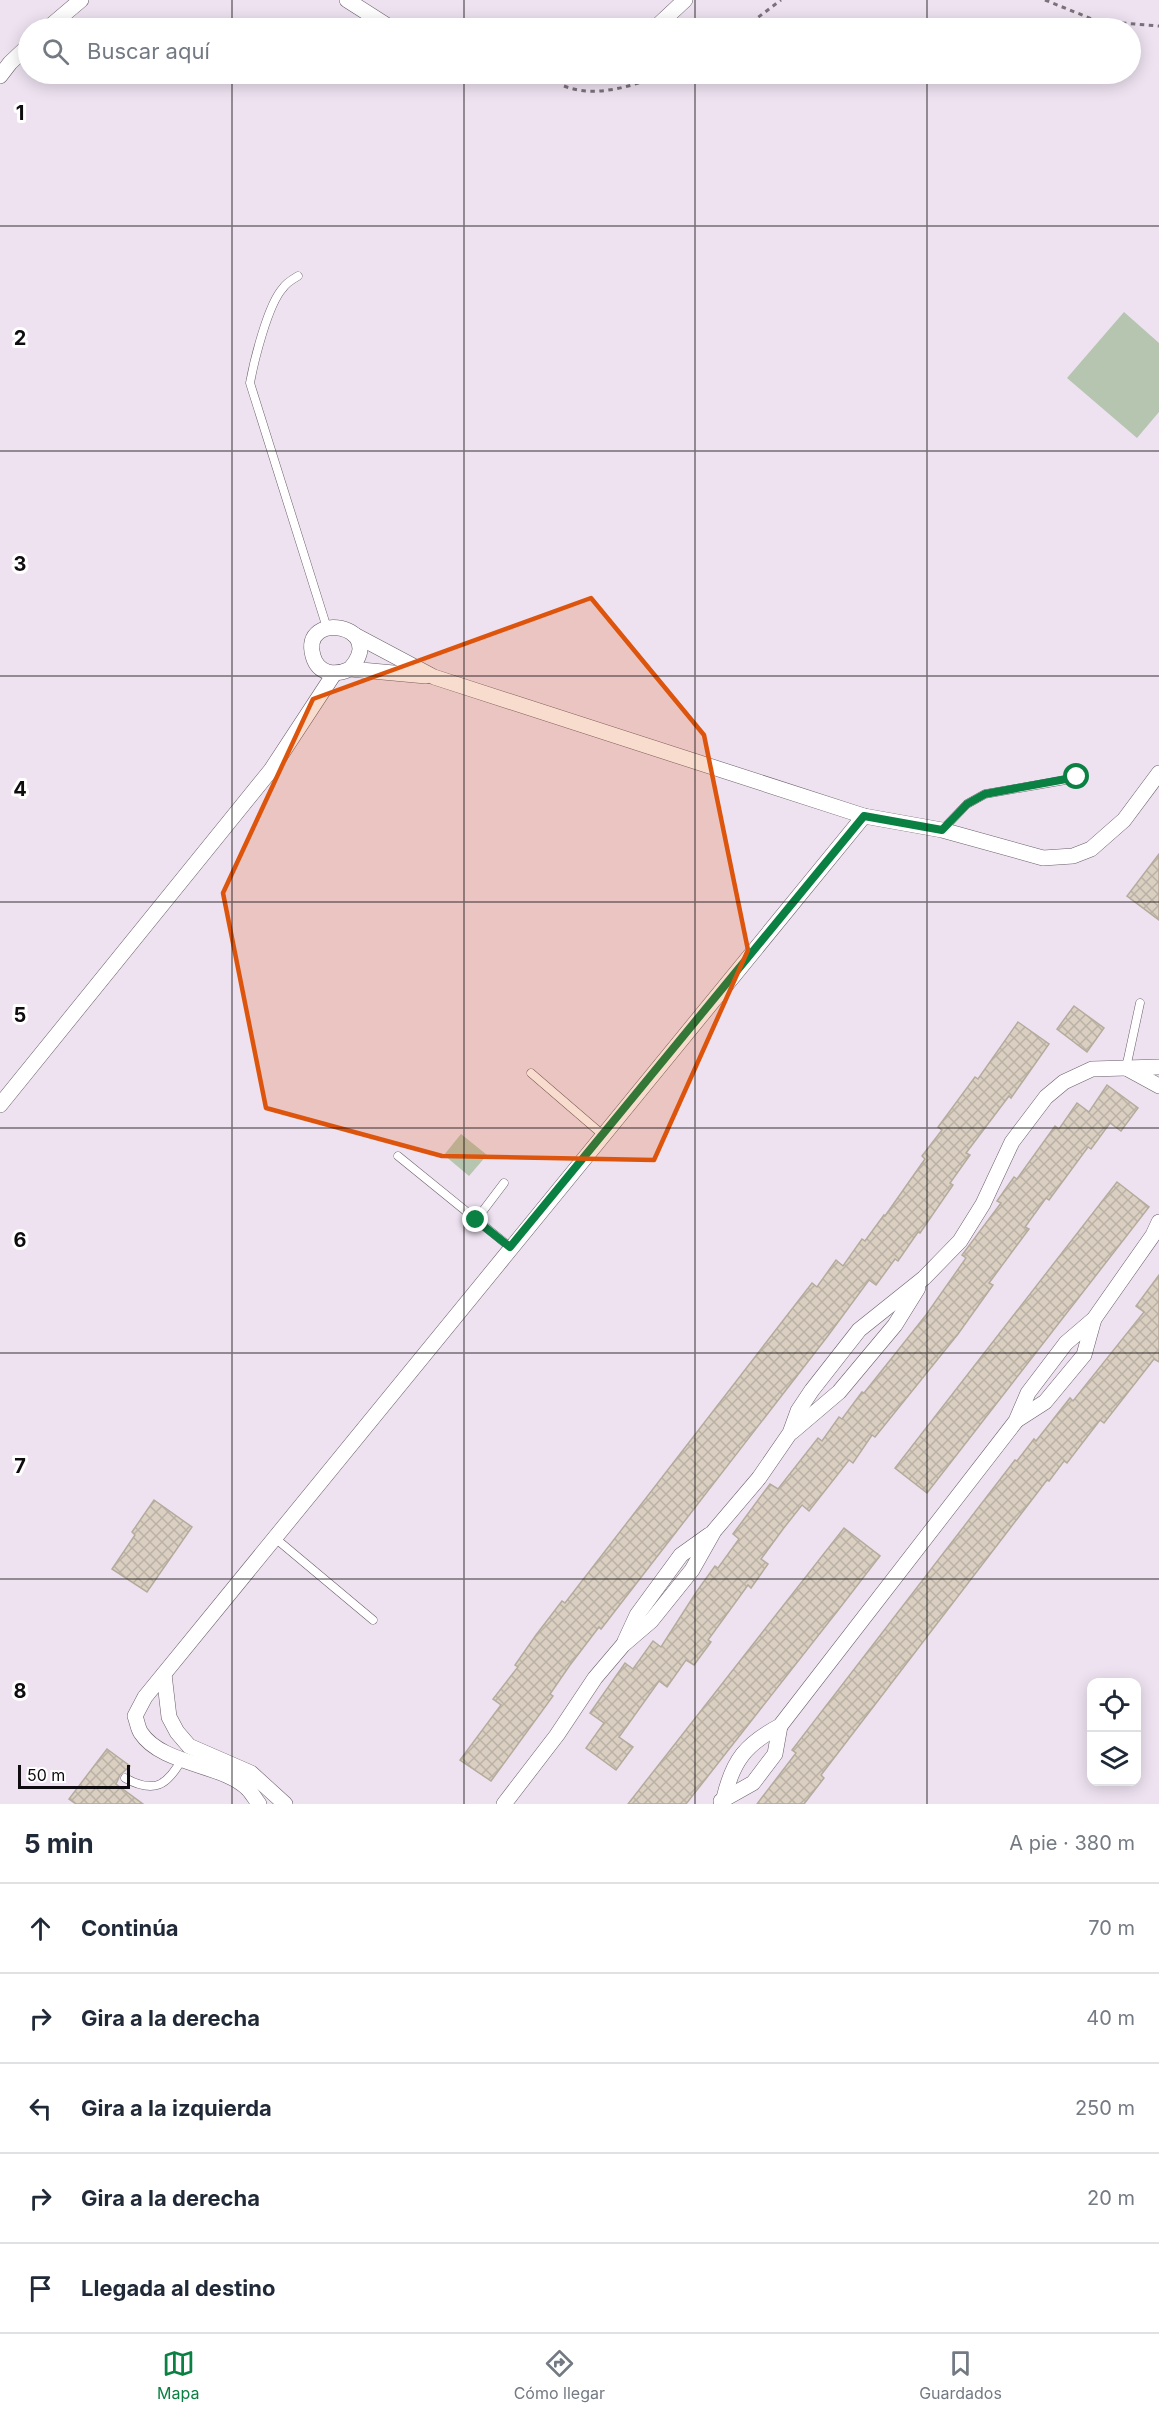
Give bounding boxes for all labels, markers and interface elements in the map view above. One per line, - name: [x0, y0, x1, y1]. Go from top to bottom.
- search box: [18, 18, 1141, 84]
- icon: search: [39, 35, 72, 68]
- text: Buscar aquí: [87, 38, 210, 64]
- text: 1: [16, 101, 24, 125]
- text: 2: [14, 326, 26, 350]
- text: 3: [14, 552, 26, 576]
- route start: [1063, 763, 1089, 789]
- text: 4: [13, 777, 27, 801]
- text: 5: [14, 1003, 26, 1027]
- route end: [462, 1206, 488, 1232]
- text: 6: [14, 1228, 27, 1252]
- text: 7: [14, 1454, 26, 1478]
- map controls: [1087, 1678, 1141, 1786]
- button: locate: [1087, 1678, 1141, 1732]
- text: 8: [13, 1679, 27, 1703]
- button: layers: [1087, 1732, 1141, 1786]
- scale bar: [18, 1762, 130, 1790]
- text: 50 m: [27, 1765, 65, 1785]
- text: 5 min: [24, 1828, 94, 1859]
- text: A pie · 380 m: [1009, 1831, 1135, 1855]
- icon: ahead: [24, 1912, 57, 1945]
- text: Continúa: [81, 1915, 179, 1941]
- text: 70 m: [1088, 1916, 1135, 1940]
- icon: right: [24, 2002, 57, 2035]
- text: Gira a la derecha: [81, 2005, 260, 2031]
- text: 40 m: [1086, 2006, 1135, 2030]
- icon: left: [24, 2092, 57, 2125]
- text: Gira a la izquierda: [81, 2095, 272, 2121]
- text: 250 m: [1075, 2096, 1135, 2120]
- icon: right: [24, 2182, 57, 2215]
- text: Gira a la derecha: [81, 2185, 260, 2211]
- text: 20 m: [1087, 2186, 1135, 2210]
- icon: arrive: [24, 2272, 57, 2305]
- text: Llegada al destino: [81, 2275, 275, 2301]
- tab: Mapa: [157, 2347, 199, 2403]
- tab: Cómo llegar: [514, 2347, 605, 2403]
- tab: Guardados: [919, 2347, 1002, 2403]

